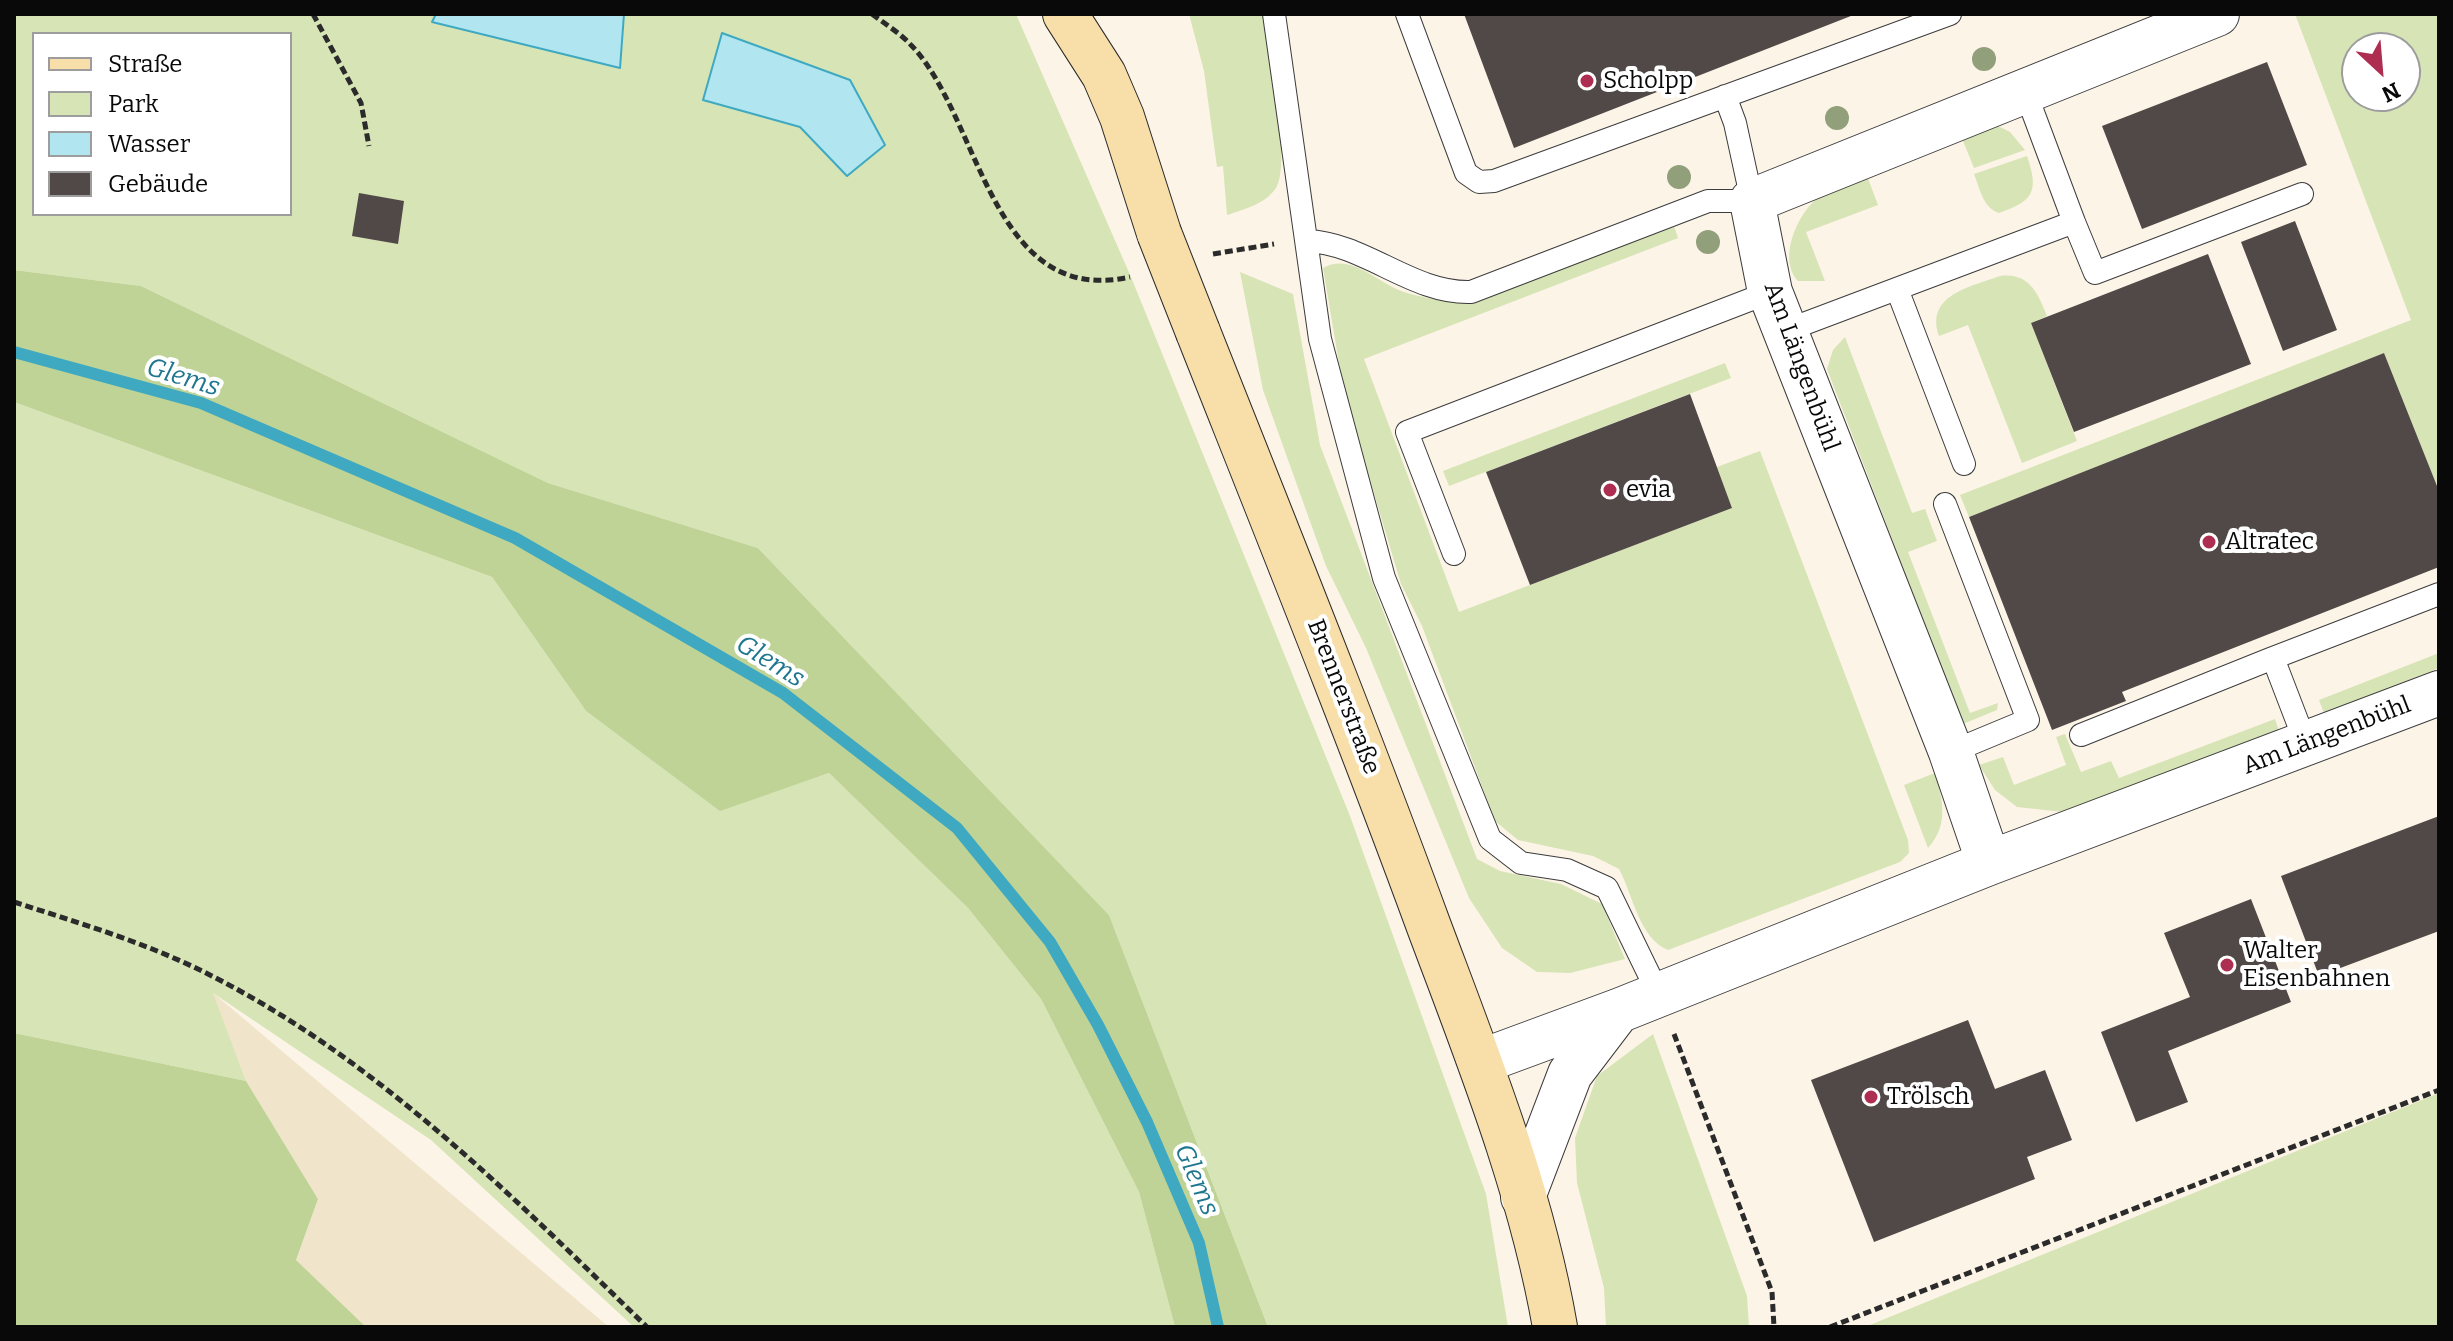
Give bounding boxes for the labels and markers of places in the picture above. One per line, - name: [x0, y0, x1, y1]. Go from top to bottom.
- place label: Scholpp: [1603, 67, 1693, 95]
- marker: Scholpp: [1578, 72, 1596, 90]
- place label: evia: [1626, 476, 1671, 504]
- marker: evia: [1601, 481, 1619, 499]
- place label: Altratec: [2225, 528, 2314, 556]
- marker: Altratec: [2200, 533, 2218, 551]
- place label: Walter Eisenbahnen: [2243, 937, 2390, 993]
- marker: Walter Eisenbahnen: [2218, 956, 2236, 974]
- place label: Trölsch: [1887, 1083, 1970, 1111]
- marker: Trölsch: [1862, 1088, 1880, 1106]

